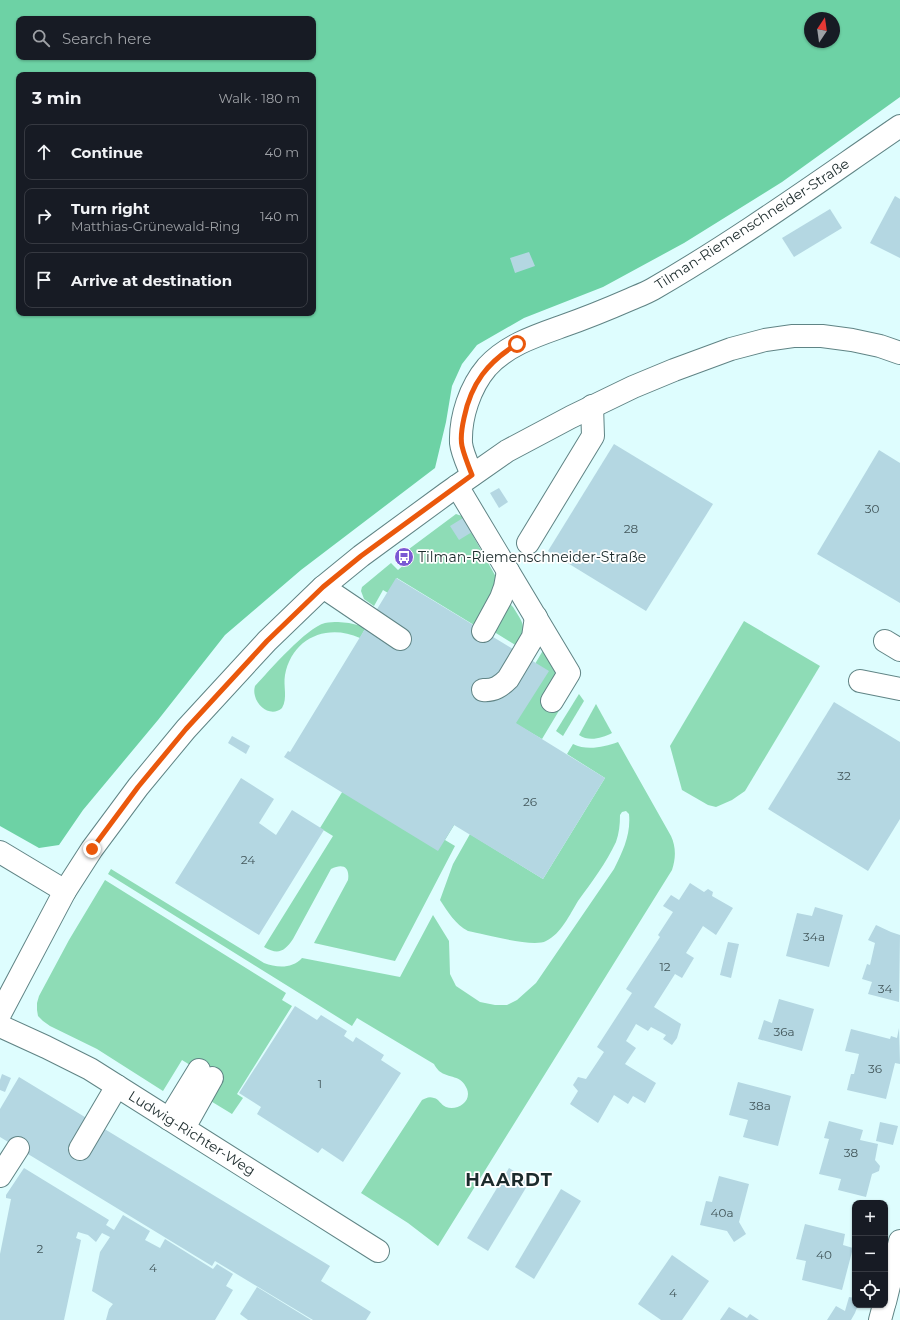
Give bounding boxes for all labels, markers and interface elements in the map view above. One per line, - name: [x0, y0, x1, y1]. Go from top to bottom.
- north arrow: [804, 12, 840, 48]
- search box: [16, 16, 316, 60]
- icon: search: [30, 27, 52, 49]
- text: Search here: [62, 29, 151, 48]
- text: 3 min: [32, 88, 82, 108]
- text: Walk · 180 m: [218, 90, 300, 106]
- icon: ahead: [33, 141, 55, 163]
- text: Continue: [71, 143, 143, 162]
- text: 40 m: [265, 144, 299, 160]
- street label: Tilman-Riemenschneider-Straße: [651, 154, 853, 294]
- text: Turn right: [71, 199, 150, 218]
- icon: right: [33, 205, 55, 227]
- text: 140 m: [260, 208, 299, 224]
- text: Matthias-Grünewald-Ring: [71, 218, 240, 234]
- icon: arrive: [33, 269, 55, 291]
- text: Arrive at destination: [71, 271, 232, 290]
- route start: [508, 335, 526, 353]
- house number: 30: [865, 501, 879, 516]
- house number: 28: [624, 521, 639, 536]
- bus stop icon: Tilman-Riemenschneider-Straße: [393, 546, 415, 568]
- place label: Tilman-Riemenschneider-Straße: [418, 548, 646, 566]
- house number: 32: [837, 768, 851, 783]
- house number: 26: [523, 794, 537, 809]
- route end: [83, 840, 101, 858]
- house number: 24: [241, 852, 255, 867]
- house number: 34a: [803, 929, 825, 944]
- house number: 12: [659, 959, 671, 974]
- house number: 34: [878, 981, 892, 996]
- house number: 36a: [773, 1024, 795, 1039]
- house number: 36: [868, 1061, 882, 1076]
- house number: 1: [318, 1076, 322, 1091]
- street label: Ludwig-Richter-Weg: [125, 1087, 259, 1179]
- house number: 38a: [749, 1098, 771, 1113]
- house number: 38: [844, 1145, 859, 1160]
- district label: HAARDT: [465, 1169, 553, 1191]
- map controls: [852, 1200, 888, 1308]
- button: +: [852, 1200, 888, 1236]
- house number: 40a: [711, 1205, 733, 1220]
- button: −: [852, 1236, 888, 1272]
- house number: 2: [37, 1241, 44, 1256]
- house number: 40: [816, 1247, 832, 1262]
- house number: 4: [149, 1260, 157, 1275]
- button: locate: [852, 1272, 888, 1308]
- house number: 4: [669, 1285, 677, 1300]

